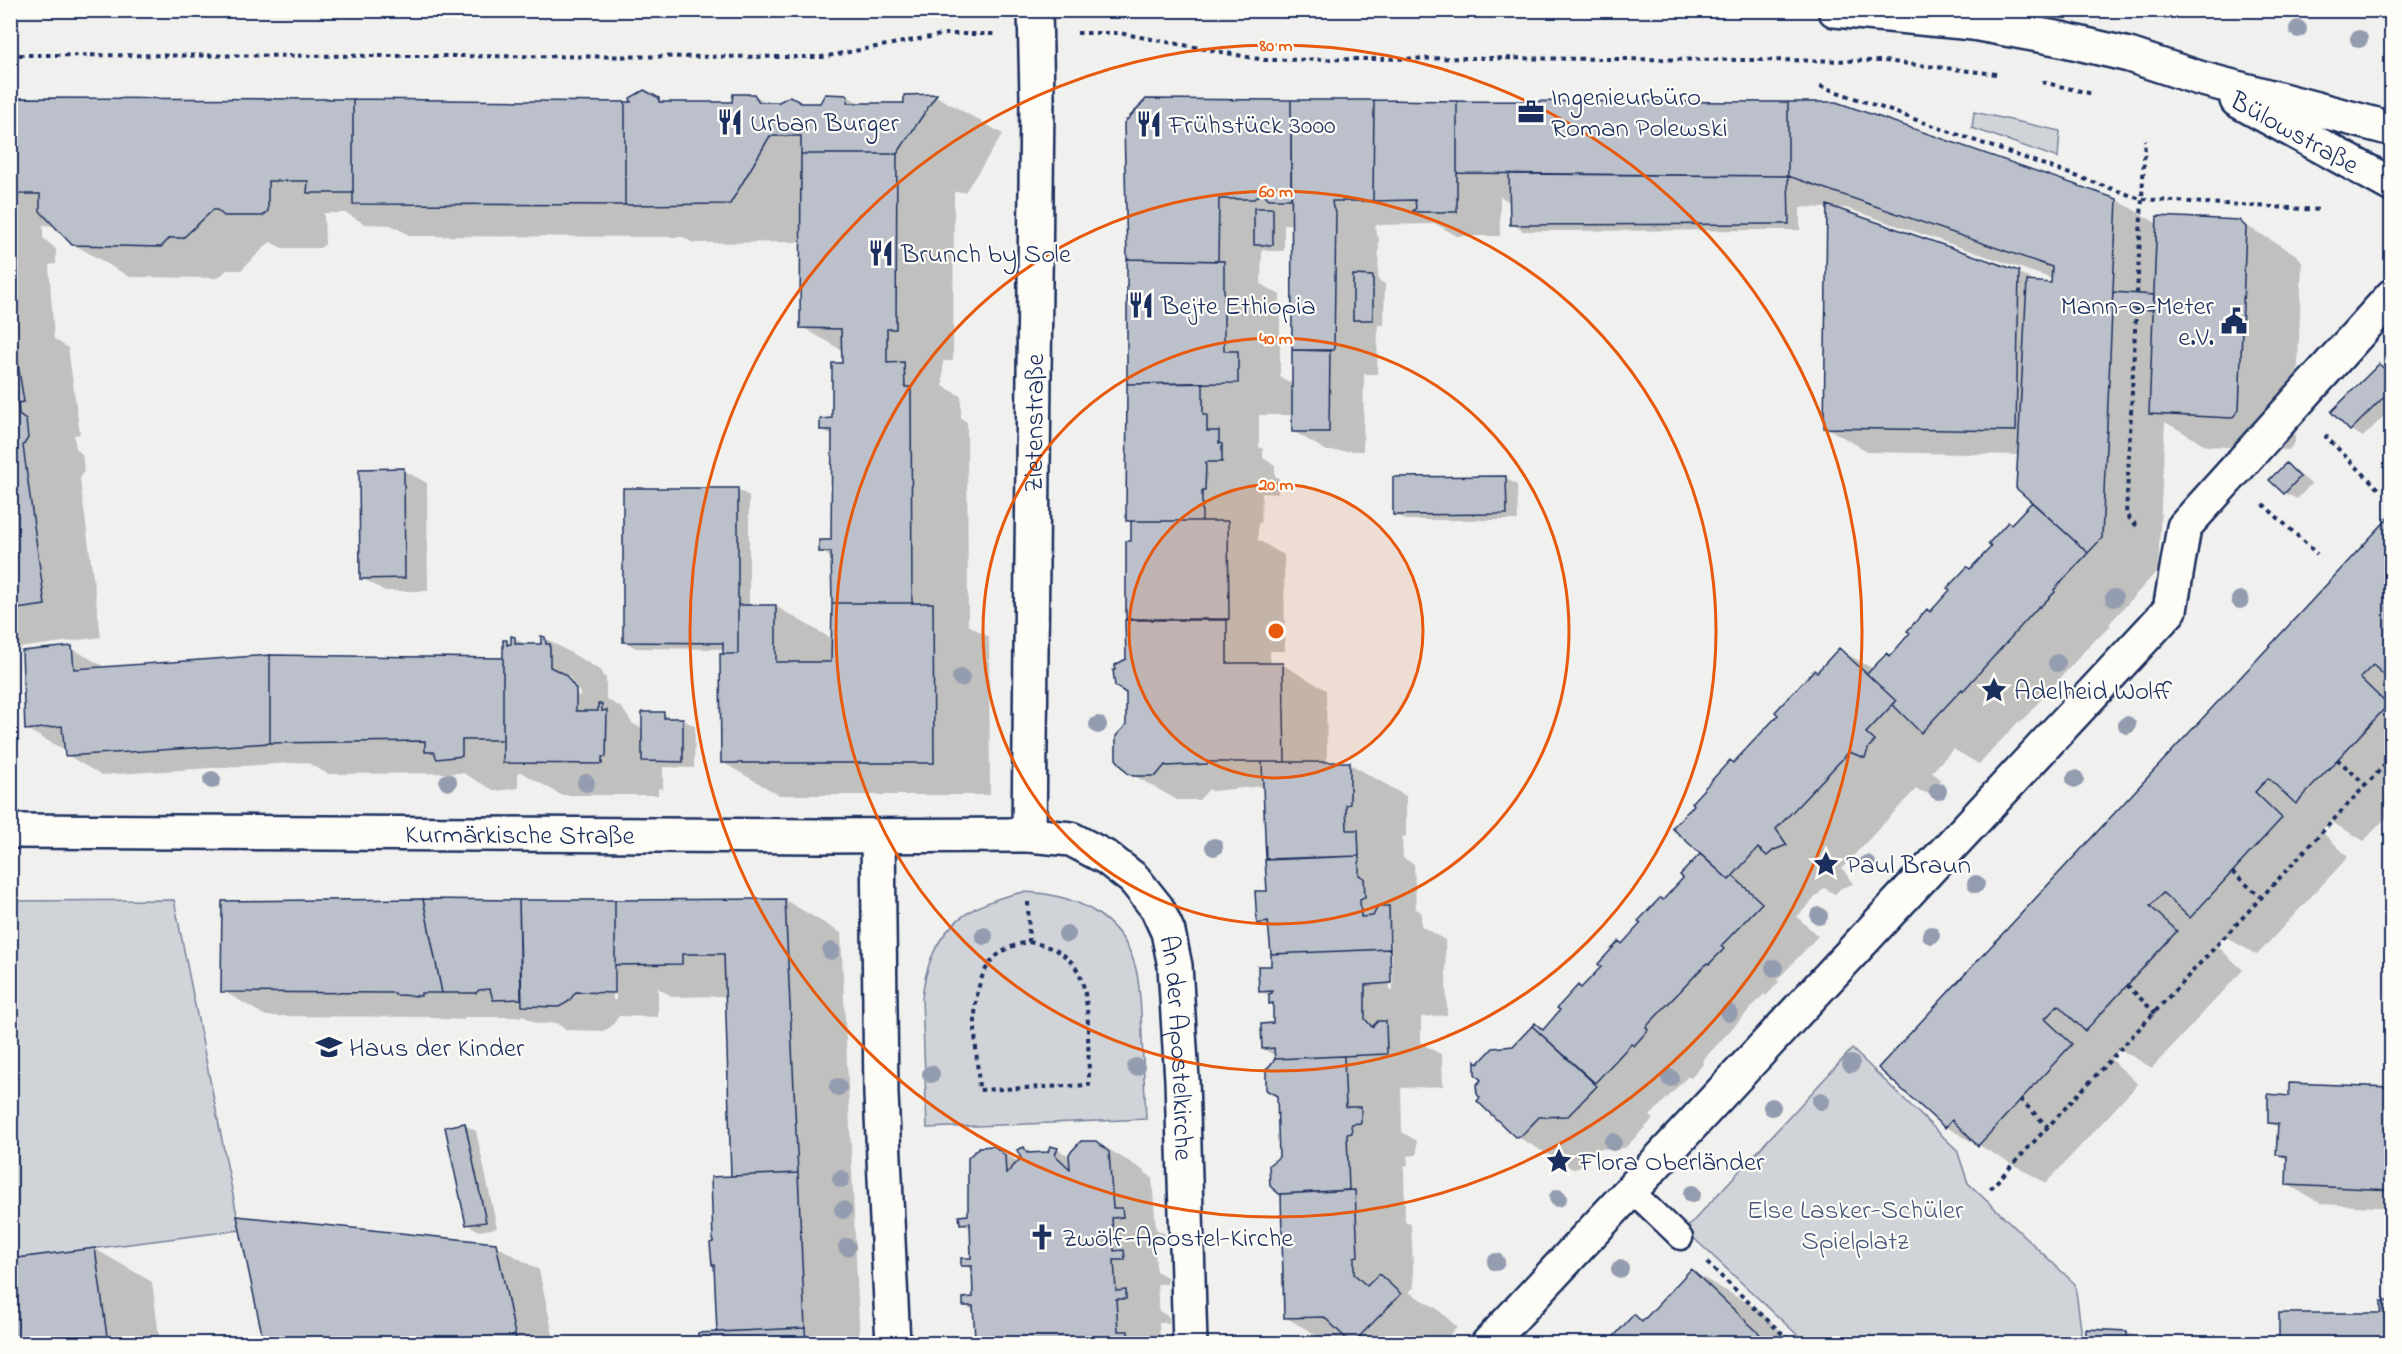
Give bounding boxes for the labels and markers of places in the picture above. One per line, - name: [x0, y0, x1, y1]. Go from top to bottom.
- place label: Ingenieurbüro Roman Polewski: [1551, 79, 1728, 149]
- office icon: Ingenieurbüro Roman Polewski: [1516, 97, 1546, 127]
- place label: Urban Burger: [750, 105, 899, 144]
- restaurant icon: Urban Burger: [715, 107, 745, 137]
- place label: Frühstück 3000: [1168, 107, 1336, 146]
- restaurant icon: Frühstück 3000: [1134, 109, 1164, 139]
- place label: Brunch by Sole: [900, 236, 1072, 275]
- restaurant icon: Brunch by Sole: [866, 238, 896, 268]
- place label: Bejte Ethiopia: [1160, 288, 1316, 327]
- place label: Mann-O-Meter e.V.: [2060, 288, 2215, 358]
- restaurant icon: Bejte Ethiopia: [1126, 290, 1156, 320]
- public building icon: Mann-O-Meter e.V.: [2219, 306, 2249, 336]
- centre of rings: [1266, 621, 1286, 641]
- place label: Adelheid Wolff: [2014, 673, 2173, 712]
- place icon: Adelheid Wolff: [1979, 675, 2009, 705]
- place label: Paul Braun: [1846, 847, 1971, 886]
- place icon: Paul Braun: [1811, 849, 1841, 879]
- place label: Haus der Kinder: [349, 1030, 525, 1069]
- school or university icon: Haus der Kinder: [314, 1032, 344, 1062]
- place label: Flora Oberländer: [1578, 1144, 1765, 1183]
- place icon: Flora Oberländer: [1544, 1146, 1574, 1176]
- place label: Zwölf-Apostel-Kirche: [1062, 1220, 1294, 1259]
- church icon: Zwölf-Apostel-Kirche: [1027, 1222, 1057, 1252]

